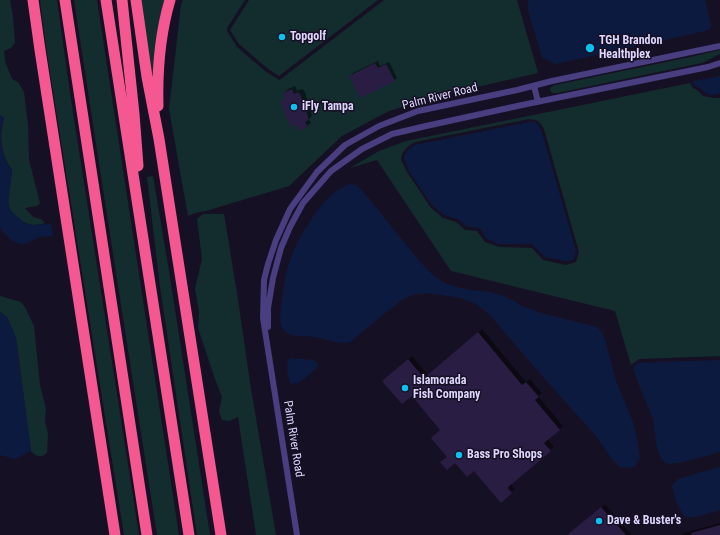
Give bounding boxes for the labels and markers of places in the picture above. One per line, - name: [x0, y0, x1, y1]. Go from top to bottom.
- place label: Topgolf: [290, 30, 326, 44]
- marker: Topgolf: [277, 32, 287, 42]
- place label: TGH Brandon Healthplex: [599, 34, 662, 62]
- marker: TGH Brandon Healthplex: [584, 42, 596, 54]
- place label: iFly Tampa: [302, 100, 354, 114]
- marker: iFly Tampa: [289, 102, 299, 112]
- place label: Islamorada Fish Company: [413, 374, 480, 402]
- marker: Islamorada Fish Company: [400, 383, 410, 393]
- place label: Bass Pro Shops: [467, 448, 542, 462]
- marker: Bass Pro Shops: [454, 450, 464, 460]
- place label: Dave & Buster's: [607, 514, 681, 528]
- marker: Dave & Buster's: [594, 516, 604, 526]

